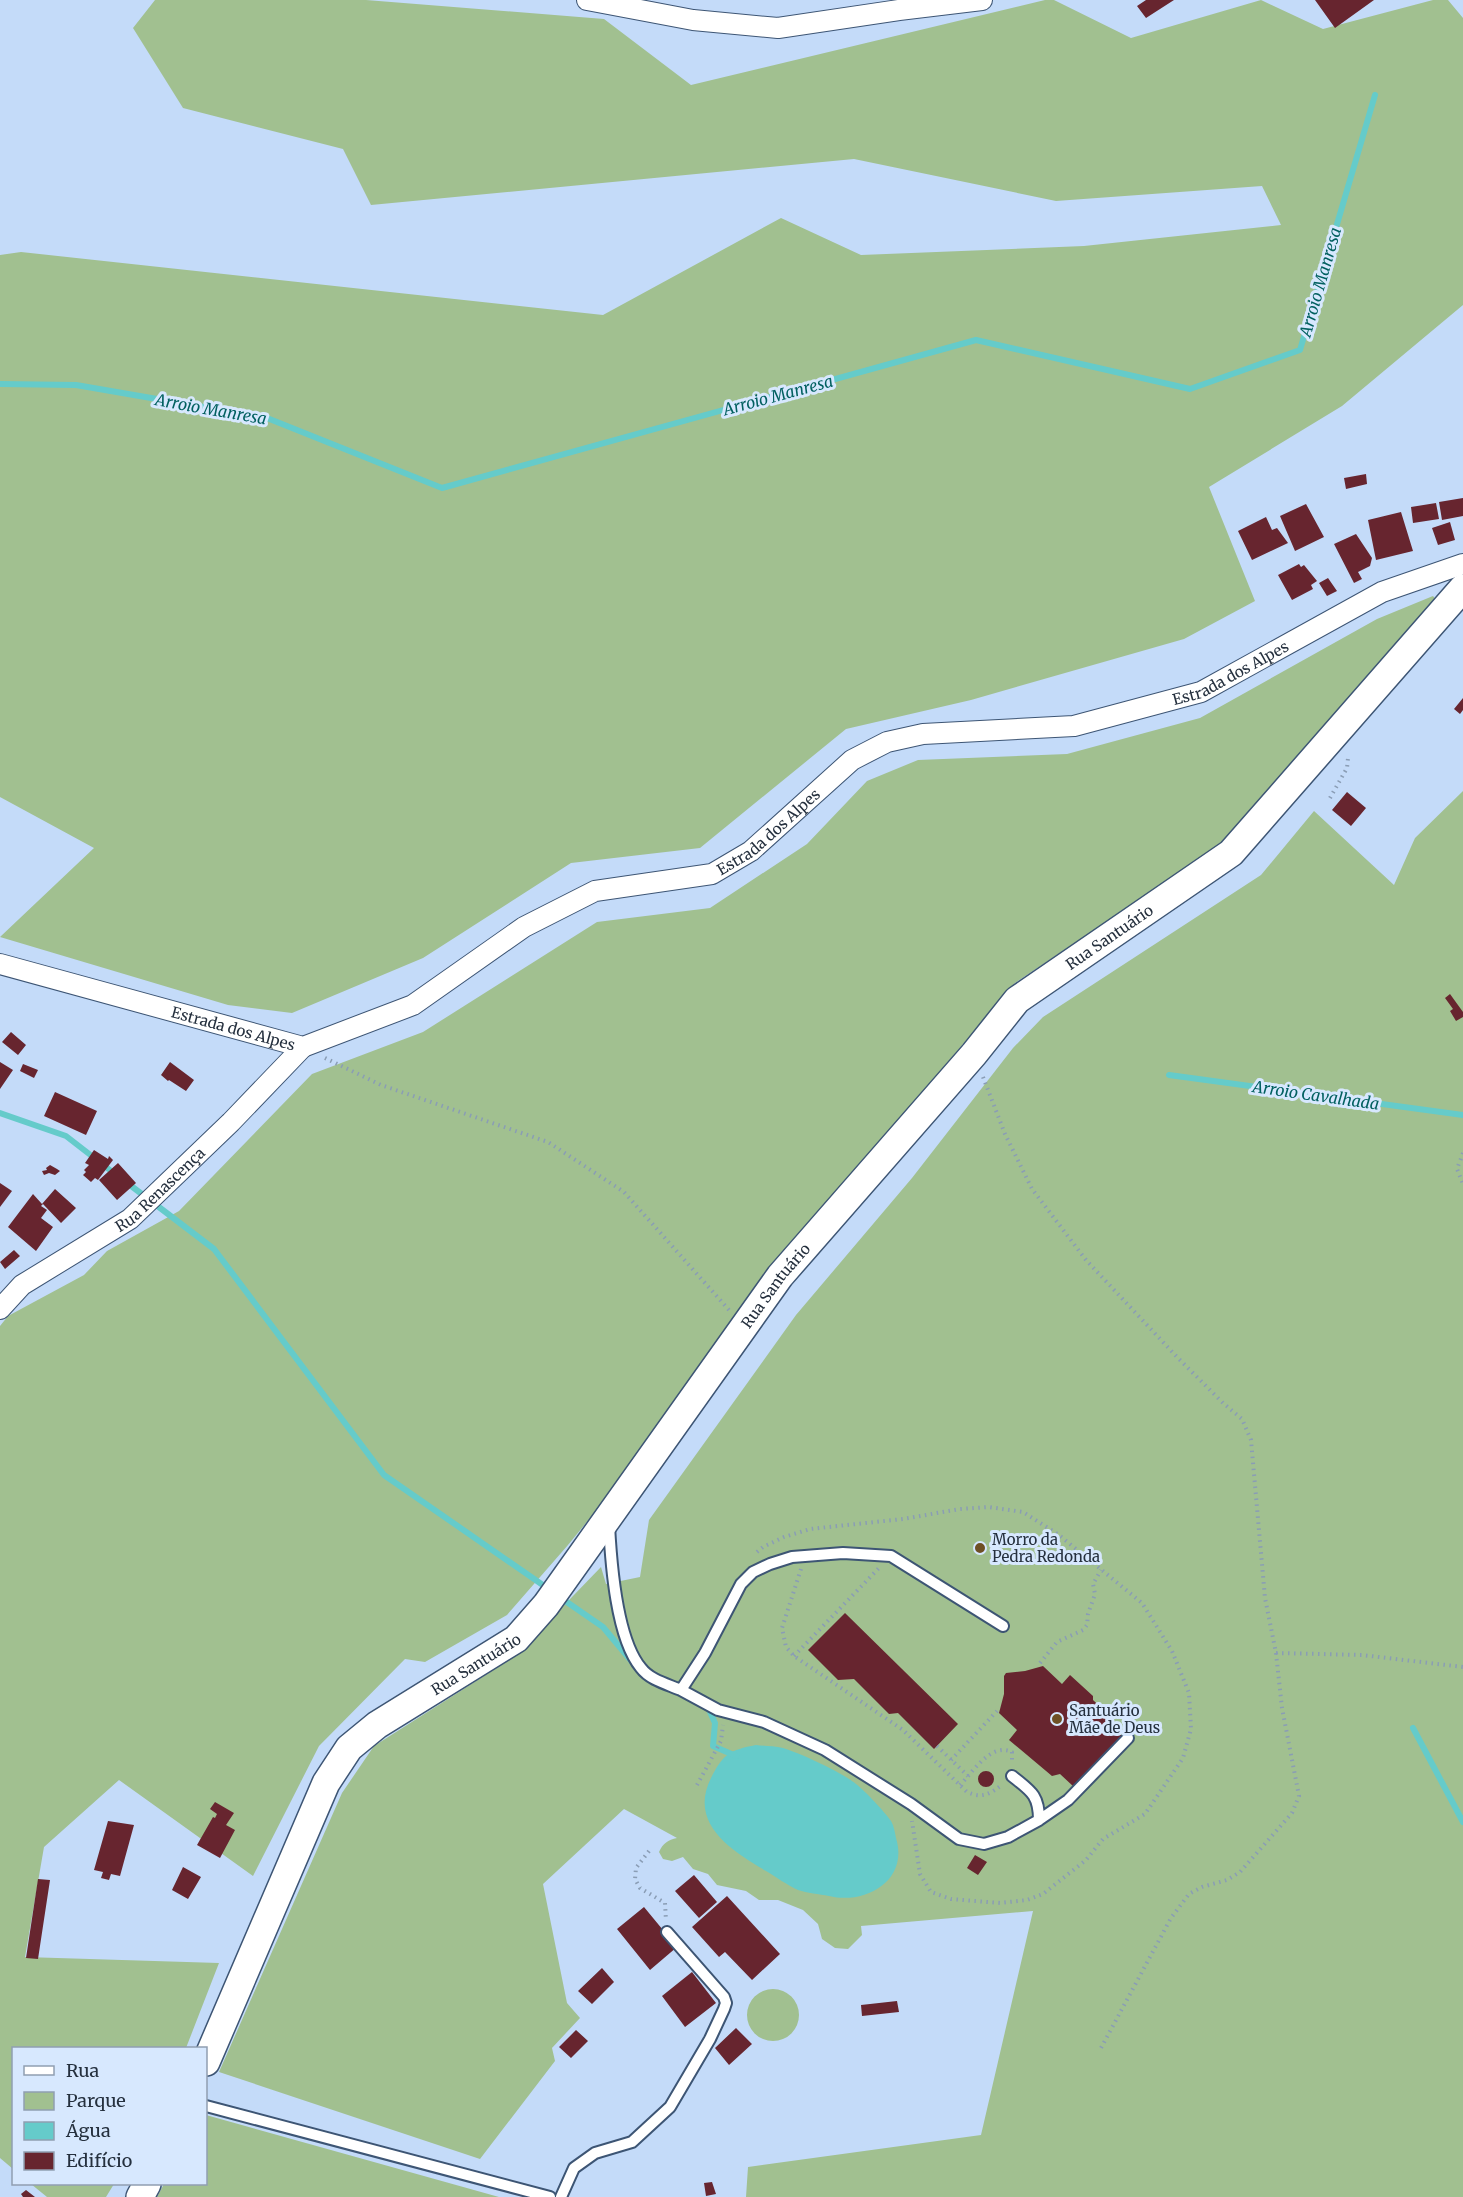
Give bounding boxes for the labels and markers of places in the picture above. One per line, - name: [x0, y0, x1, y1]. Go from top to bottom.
- place label: Morro da Pedra Redonda: [992, 1530, 1100, 1566]
- marker: Morro da Pedra Redonda: [973, 1541, 987, 1555]
- place label: Santuário Mãe de Deus: [1069, 1701, 1160, 1737]
- marker: Santuário Mãe de Deus: [1050, 1712, 1064, 1726]

